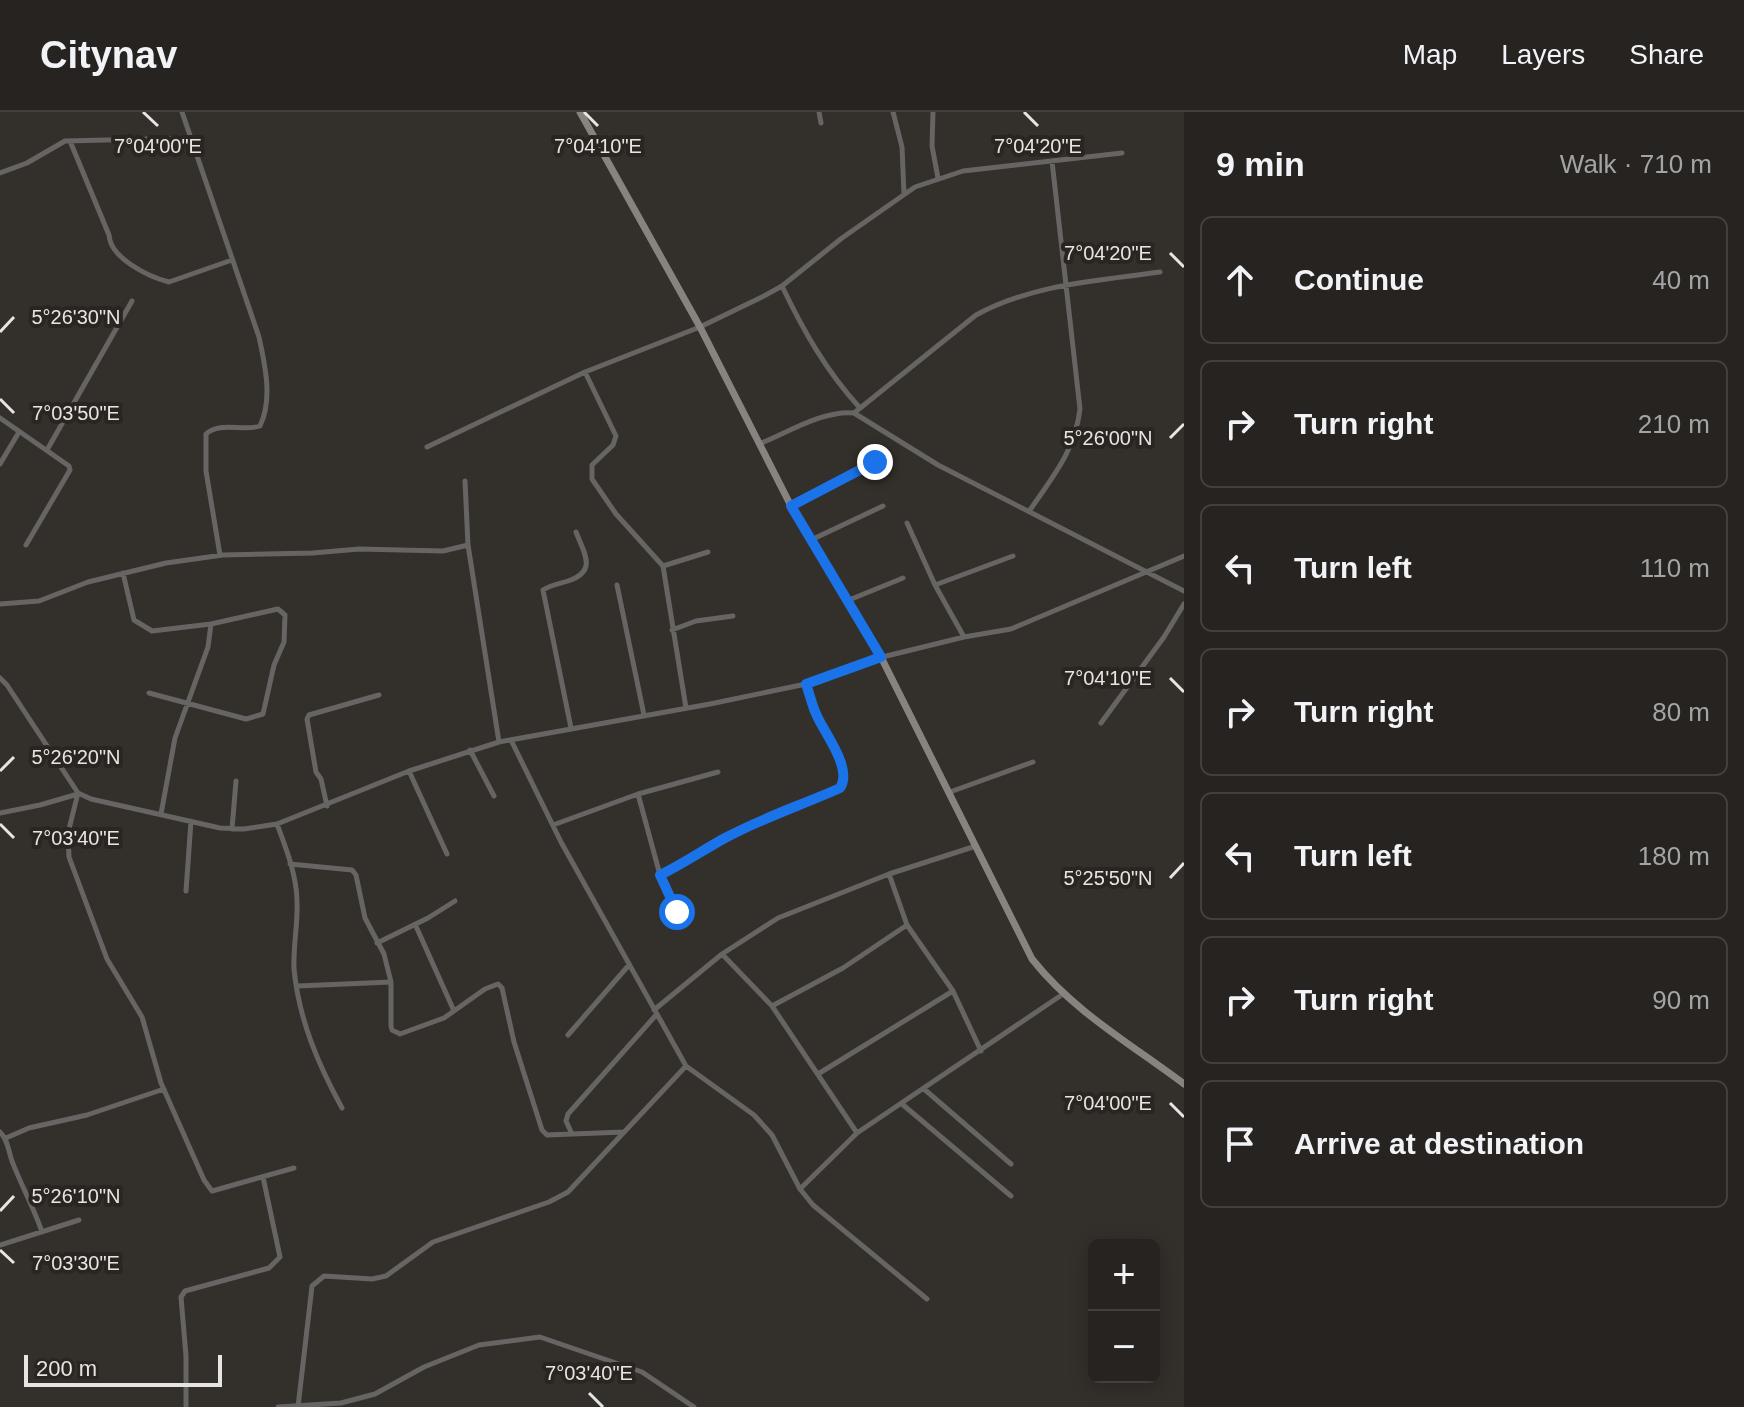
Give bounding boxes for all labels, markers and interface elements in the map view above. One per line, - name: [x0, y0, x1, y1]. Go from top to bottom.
- text: Citynav: [40, 34, 177, 76]
- text: Map: [1403, 39, 1457, 70]
- text: Layers: [1501, 39, 1585, 70]
- text: Share: [1629, 39, 1704, 70]
- text: 7°04'00"E: [114, 135, 202, 157]
- text: 7°04'10"E: [554, 135, 642, 157]
- text: 7°04'20"E: [994, 135, 1082, 157]
- text: 9 min: [1216, 145, 1305, 183]
- text: Walk · 710 m: [1560, 149, 1712, 179]
- text: 7°04'20"E: [1064, 242, 1152, 264]
- icon: ahead: [1218, 258, 1262, 302]
- text: Continue: [1294, 263, 1424, 296]
- text: 40 m: [1652, 265, 1710, 295]
- text: 5°26'30"N: [32, 306, 120, 328]
- text: 7°03'50"E: [32, 402, 120, 424]
- icon: right: [1218, 402, 1262, 446]
- text: Turn right: [1294, 407, 1433, 440]
- text: 210 m: [1638, 409, 1710, 439]
- text: 5°26'00"N: [1064, 427, 1152, 449]
- route end: [857, 444, 893, 480]
- icon: left: [1218, 546, 1262, 590]
- text: Turn left: [1294, 551, 1412, 584]
- text: 110 m: [1640, 553, 1710, 583]
- text: 7°04'10"E: [1064, 667, 1152, 689]
- icon: right: [1218, 690, 1262, 734]
- text: Turn right: [1294, 695, 1433, 728]
- text: 80 m: [1652, 697, 1710, 727]
- text: 5°26'20"N: [32, 746, 120, 768]
- text: 7°03'40"E: [32, 827, 120, 849]
- icon: left: [1218, 834, 1262, 878]
- text: Turn left: [1294, 839, 1412, 872]
- text: 180 m: [1638, 841, 1710, 871]
- text: 5°25'50"N: [1064, 867, 1152, 889]
- route start: [659, 894, 695, 930]
- icon: right: [1218, 978, 1262, 1022]
- text: Turn right: [1294, 983, 1433, 1016]
- text: 90 m: [1652, 985, 1710, 1015]
- text: 7°04'00"E: [1064, 1092, 1152, 1114]
- icon: arrive: [1218, 1122, 1262, 1166]
- text: Arrive at destination: [1294, 1127, 1584, 1160]
- text: 5°26'10"N: [32, 1185, 120, 1207]
- map controls: [1088, 1239, 1160, 1383]
- button: +: [1088, 1239, 1160, 1311]
- text: 7°03'30"E: [32, 1252, 120, 1274]
- button: −: [1088, 1311, 1160, 1383]
- scale bar: [24, 1351, 222, 1387]
- text: 200 m: [36, 1356, 97, 1381]
- text: 7°03'40"E: [545, 1362, 633, 1384]

